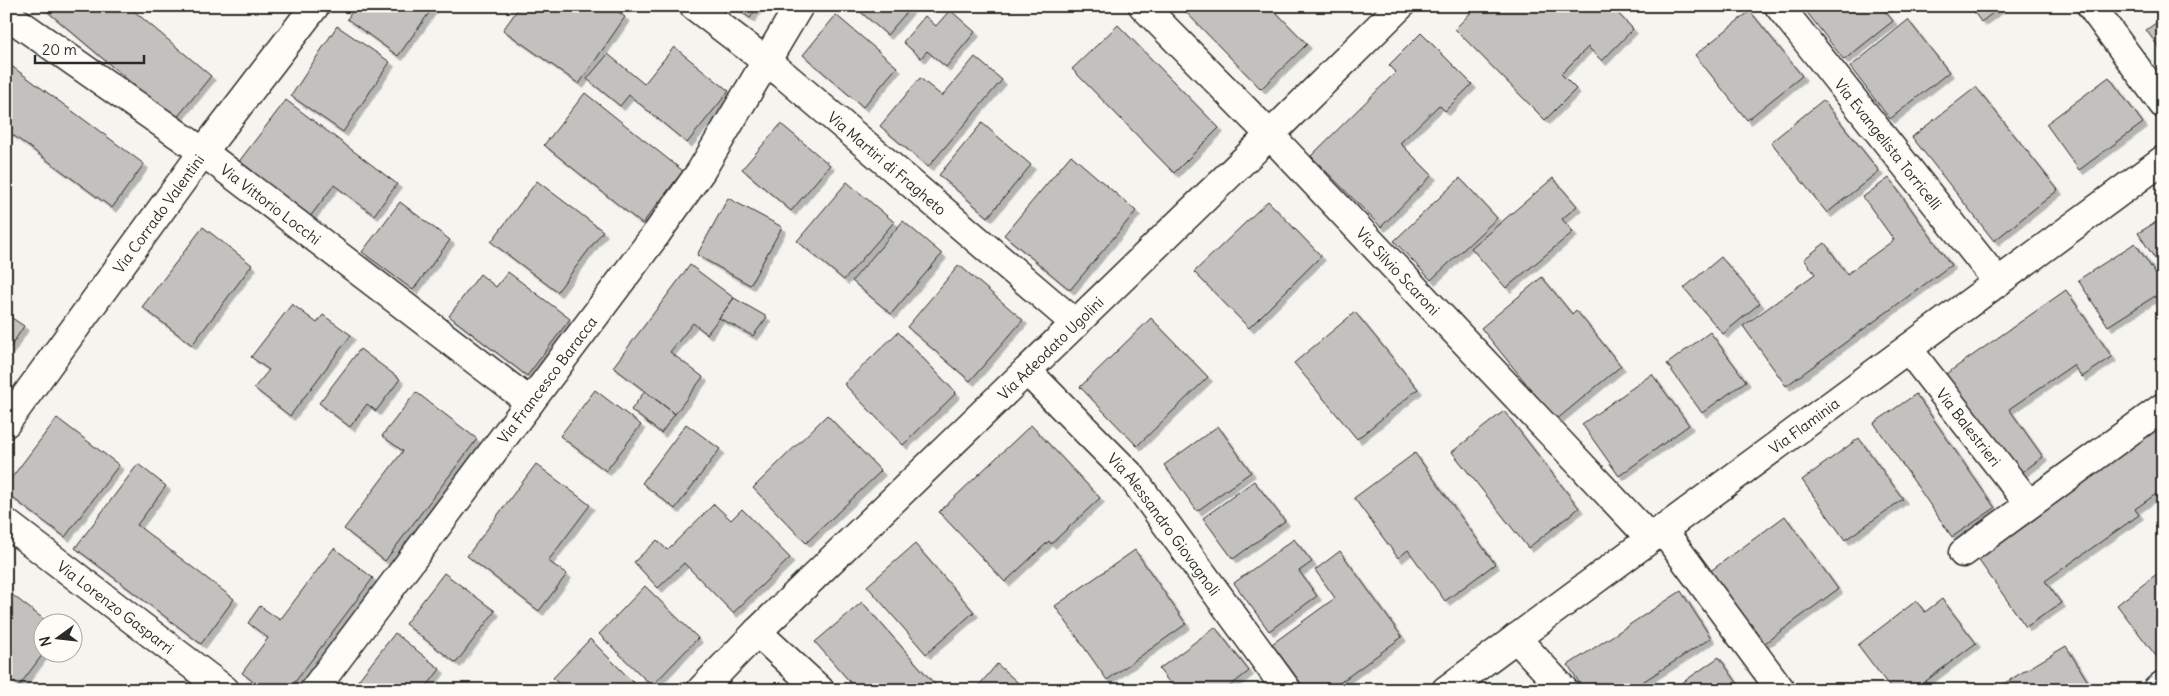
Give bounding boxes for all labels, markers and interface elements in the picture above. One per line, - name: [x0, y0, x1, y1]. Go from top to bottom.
- scale bar: [35, 32, 144, 64]
- text: 20 m: [42, 40, 77, 59]
- street label: Via Evangelista Torricelli: [1831, 75, 1946, 213]
- street label: Via Martiri di Fragheto: [824, 107, 950, 219]
- street label: Via Corrado Valentini: [109, 150, 208, 277]
- street label: Via Vittorio Locchi: [217, 160, 325, 248]
- street label: Via Silvio Scaroni: [1352, 223, 1444, 319]
- street label: Via Adeodato Ugolini: [993, 292, 1107, 403]
- street label: Via Francesco Baracca: [493, 312, 601, 447]
- street label: Via Balestrieri: [1933, 384, 2005, 470]
- street label: Via Flaminia: [1765, 393, 1843, 458]
- street label: Via Alessandro Giovagnoli: [1104, 449, 1224, 599]
- street label: Via Lorenzo Gasparri: [54, 556, 178, 657]
- north arrow: [32, 614, 82, 664]
- text: N: [35, 634, 55, 648]

